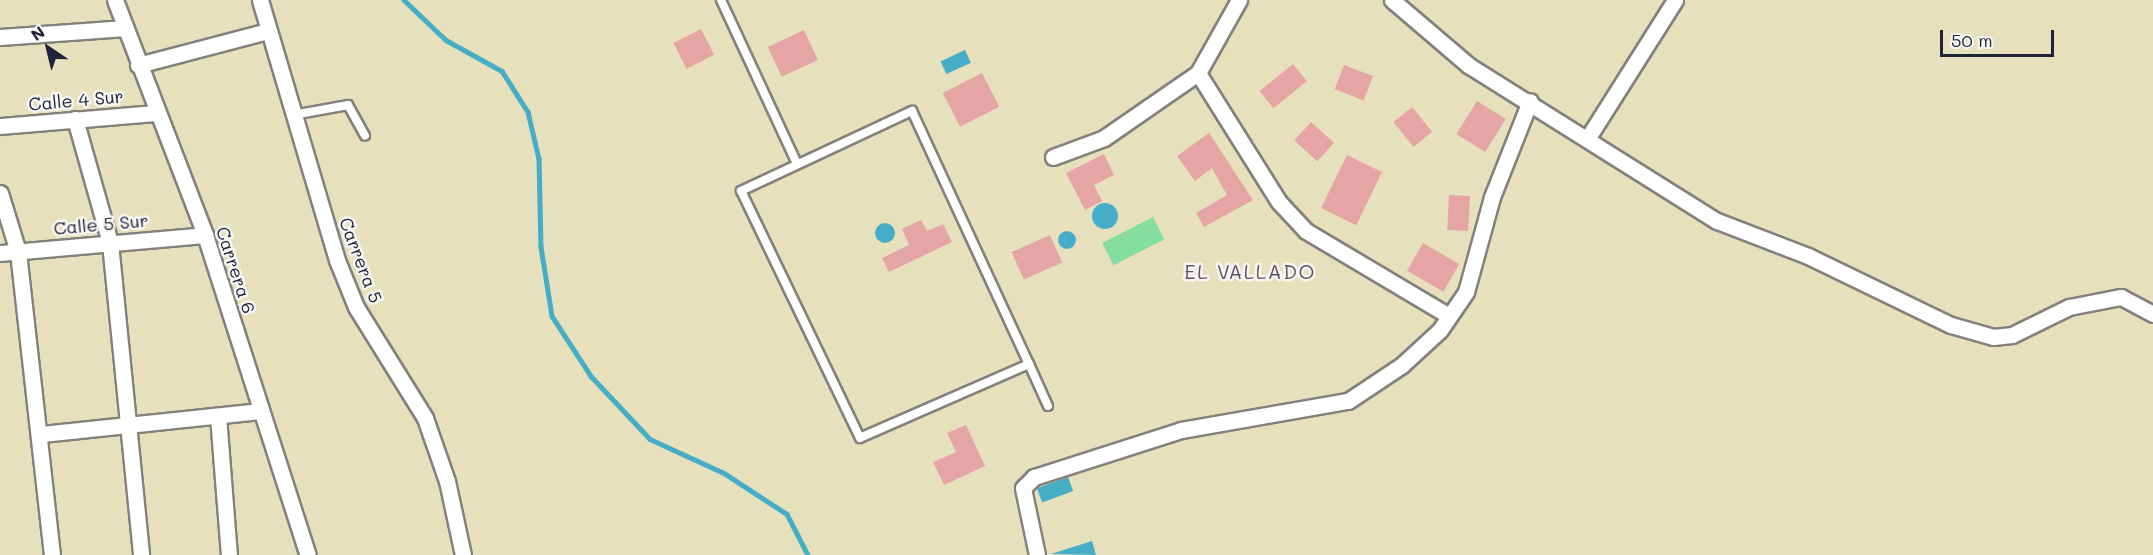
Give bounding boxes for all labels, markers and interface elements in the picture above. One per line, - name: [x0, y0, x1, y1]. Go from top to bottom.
- north arrow: [18, 18, 78, 78]
- scale bar: [1943, 18, 2057, 56]
- text: N: [26, 21, 48, 45]
- text: 50 m: [1951, 28, 1993, 52]
- street label: Calle 4 Sur: [28, 85, 124, 115]
- street label: Calle 5 Sur: [53, 209, 149, 239]
- street label: Carrera 5: [335, 214, 387, 306]
- street label: Carrera 6: [212, 224, 260, 316]
- district label: EL VALLADO: [1184, 259, 1316, 283]

